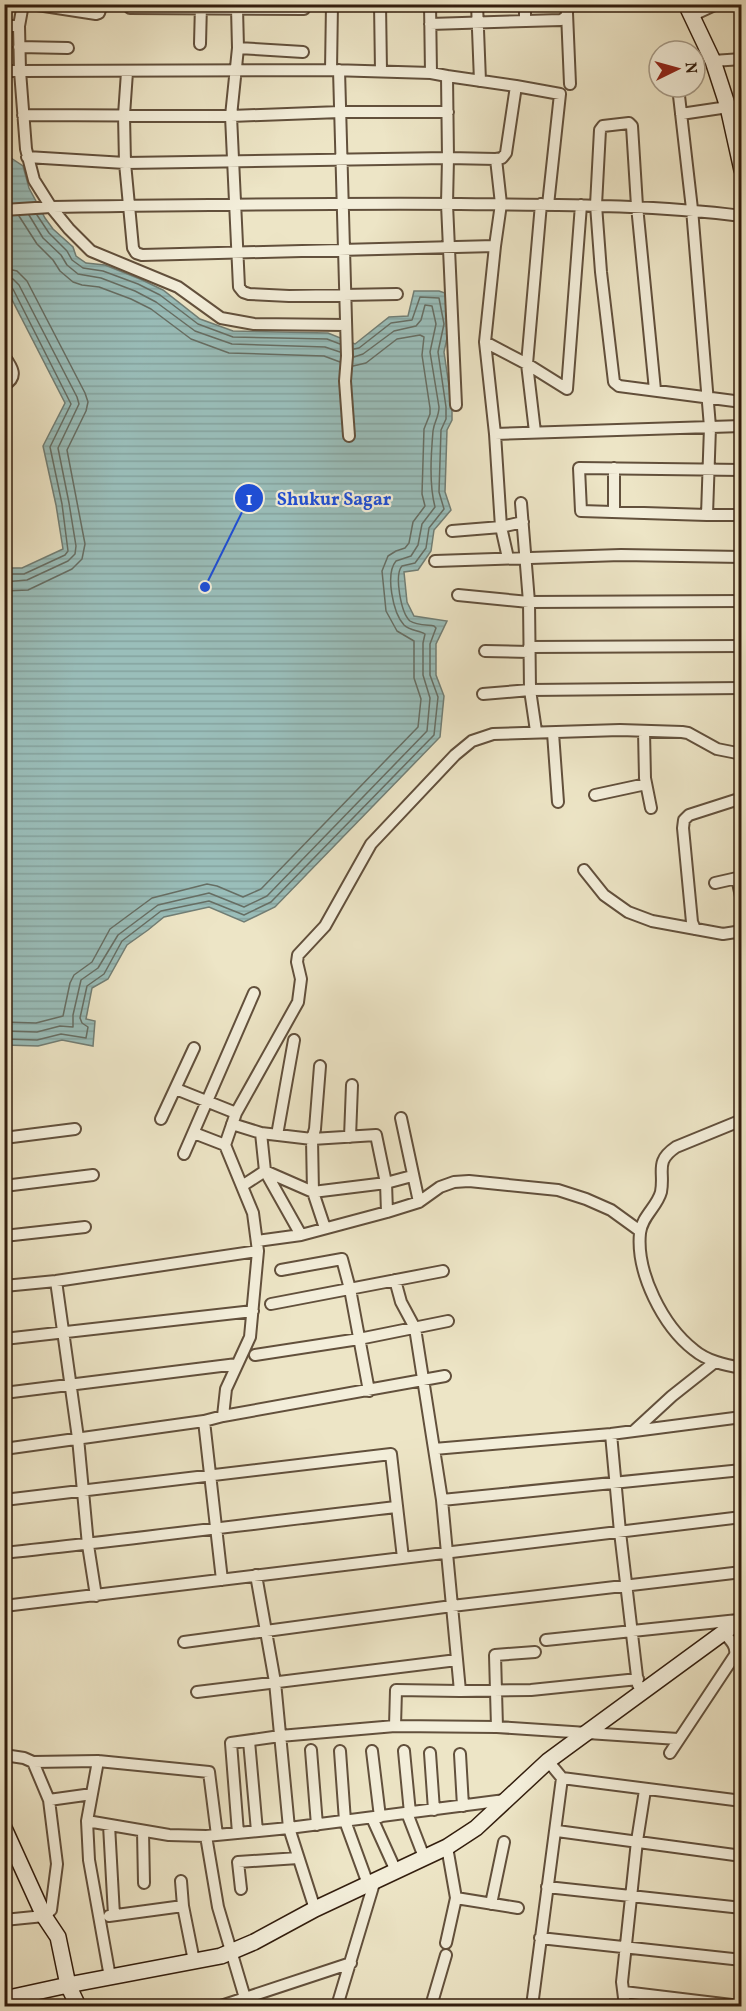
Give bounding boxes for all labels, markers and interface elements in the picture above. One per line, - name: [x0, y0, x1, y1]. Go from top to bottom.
- north arrow: [647, 39, 707, 99]
- text: N: [678, 61, 701, 75]
- callout: Shukur Sagar: [234, 480, 403, 516]
- text: 1: [245, 488, 253, 513]
- text: Shukur Sagar: [277, 488, 392, 513]

